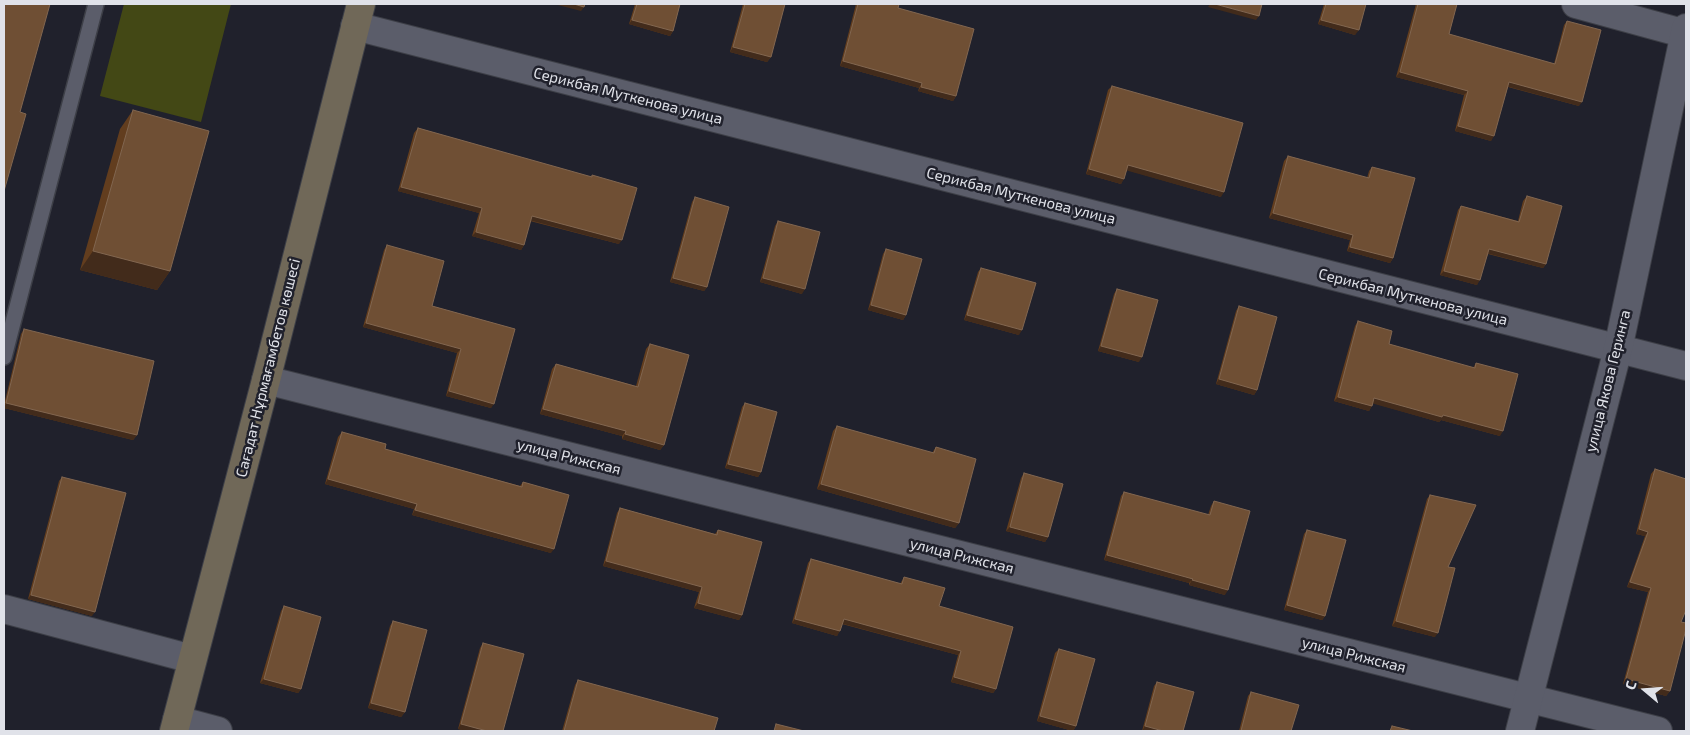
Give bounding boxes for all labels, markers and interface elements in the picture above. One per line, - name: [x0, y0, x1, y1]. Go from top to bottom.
- street label: Серикбая Муткенова улица: [532, 64, 724, 128]
- street label: Серикбая Муткенова улица: [925, 164, 1117, 228]
- street label: Сағадат Нұрмағамбетов көшесі: [232, 257, 304, 479]
- street label: Серикбая Муткенова улица: [1317, 265, 1509, 329]
- street label: улица Якова Геринга: [1582, 308, 1634, 454]
- street label: улица Рижская: [515, 435, 623, 479]
- street label: улица Рижская: [908, 534, 1016, 578]
- street label: улица Рижская: [1300, 633, 1408, 677]
- north arrow: [1620, 665, 1670, 715]
- text: С: [1621, 679, 1640, 692]

